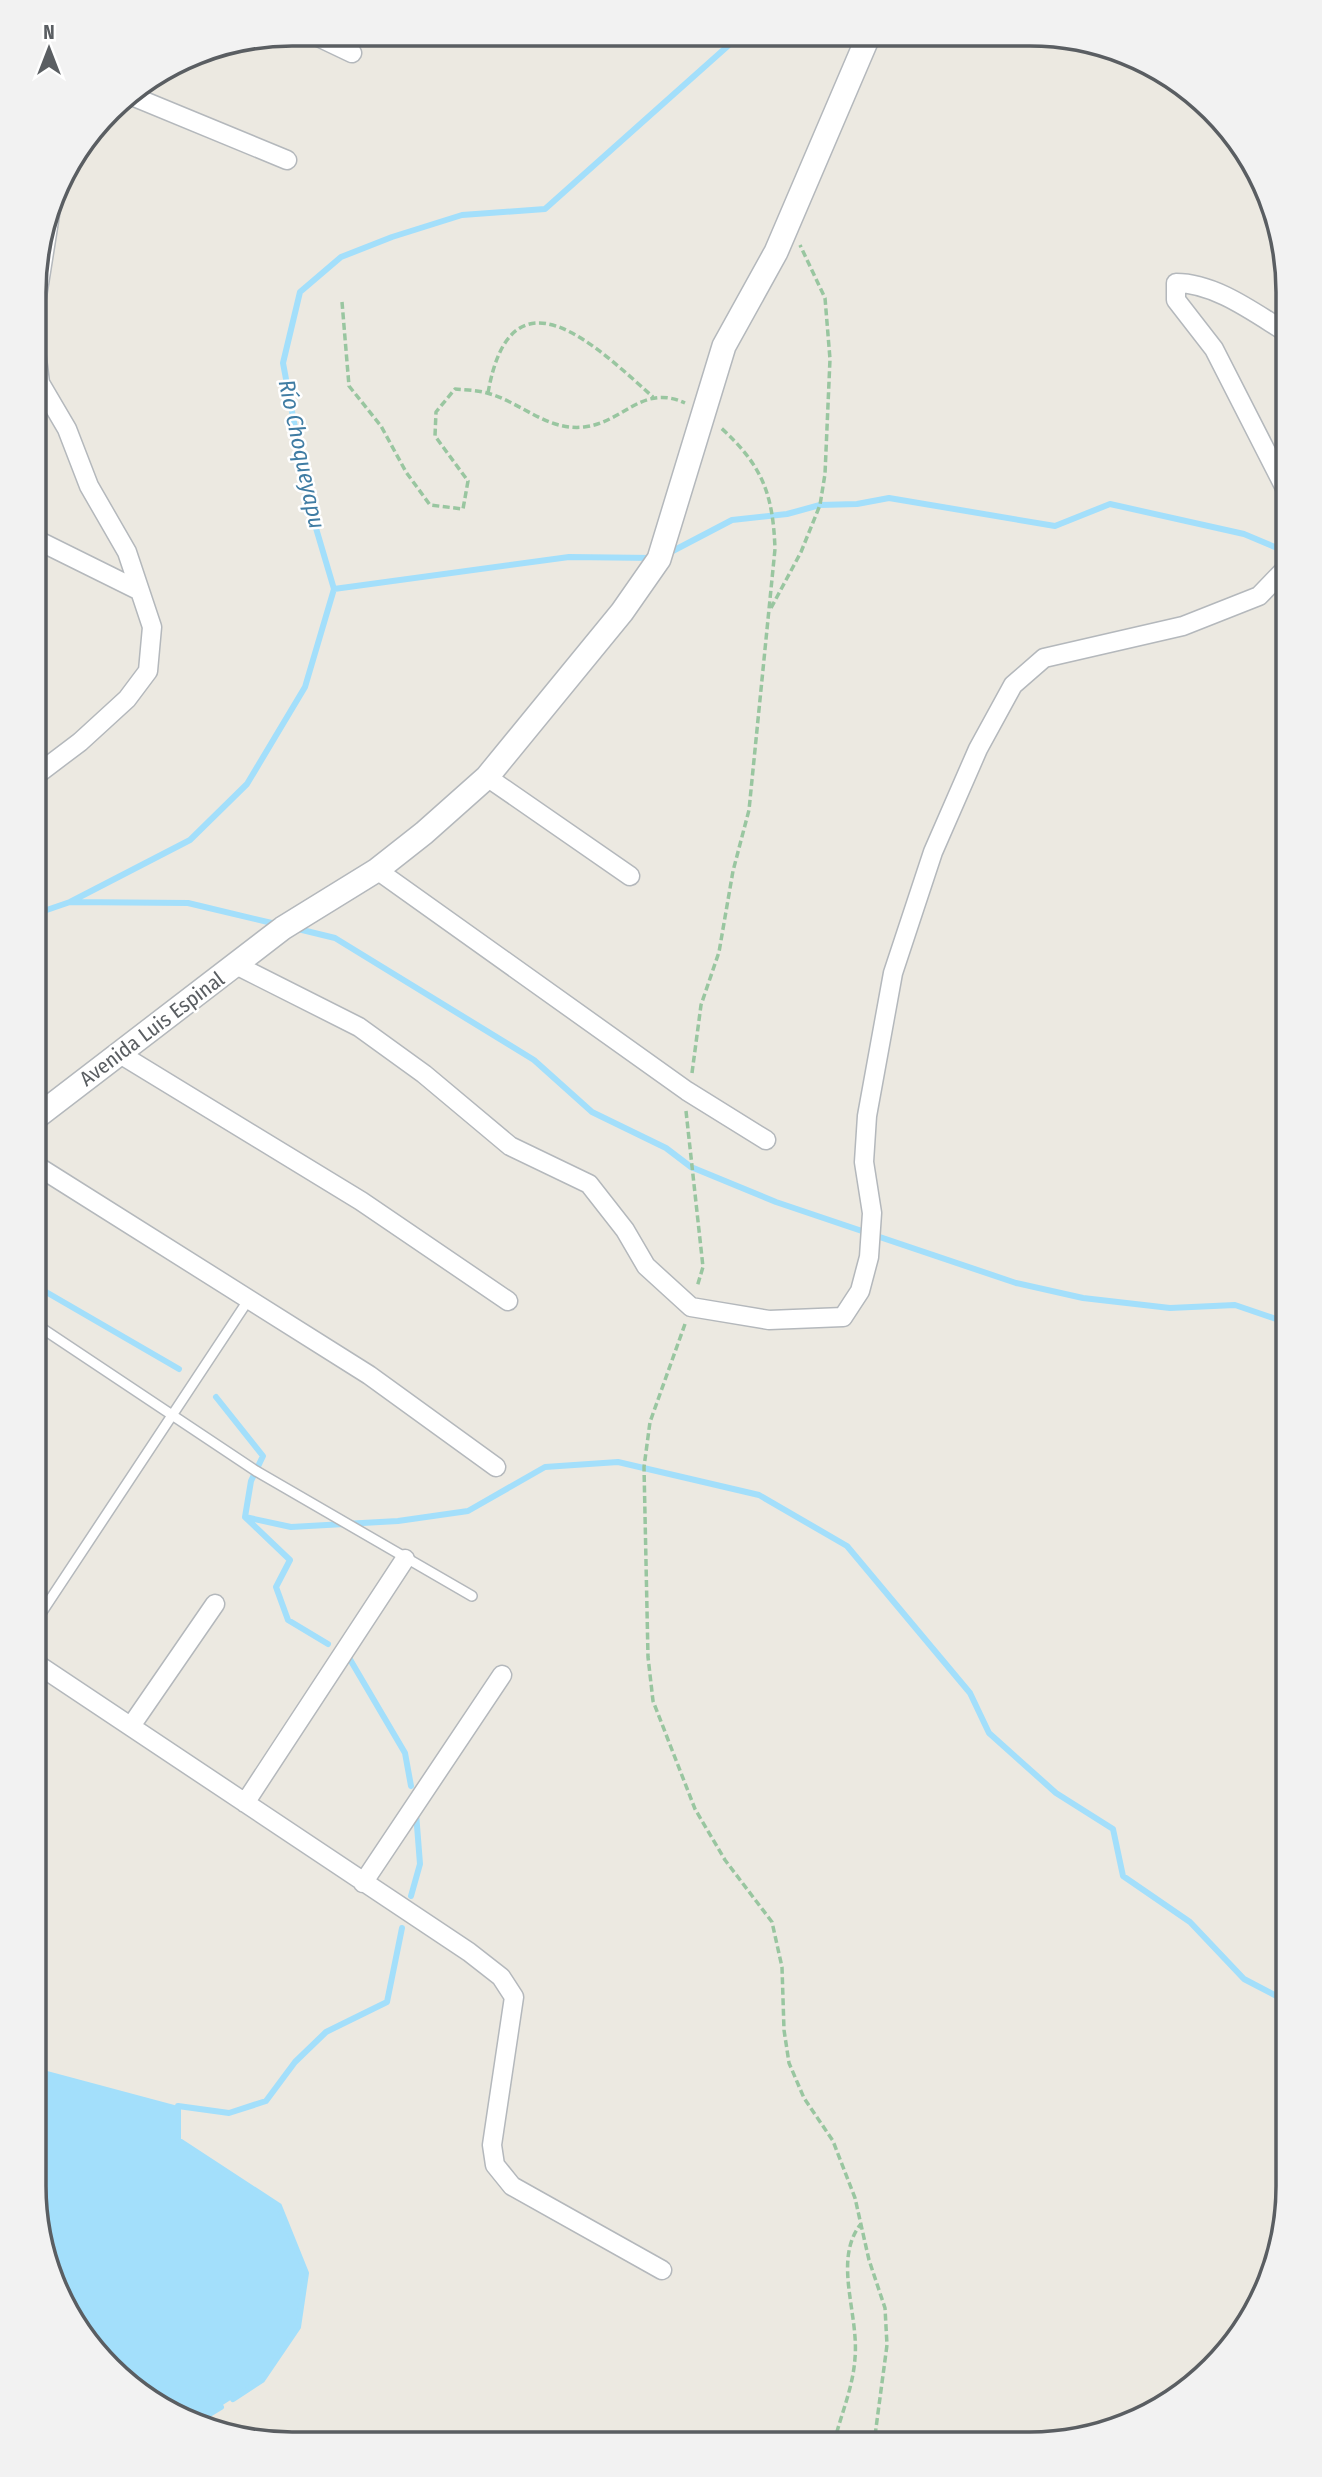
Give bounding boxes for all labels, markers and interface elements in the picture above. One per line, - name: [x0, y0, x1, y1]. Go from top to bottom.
- north arrow: [14, 14, 84, 84]
- text: N: [43, 21, 55, 44]
- water label: Río Choqueyapu: [273, 377, 331, 531]
- street label: Avenida Luis Espinal: [74, 966, 230, 1092]

